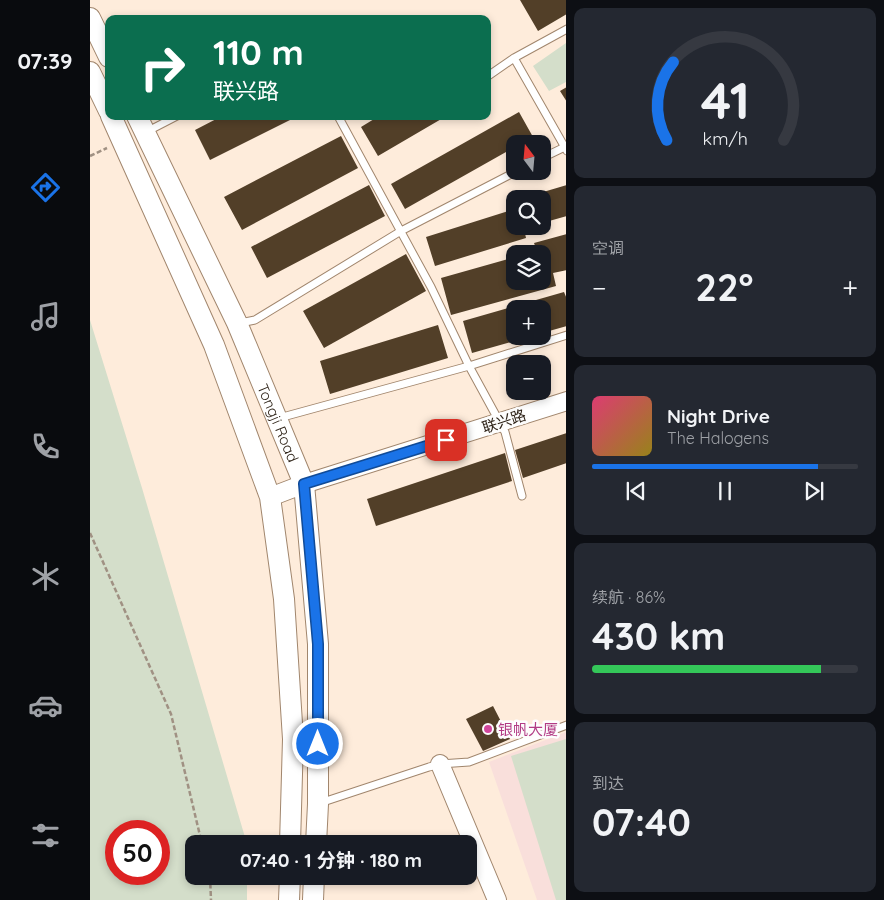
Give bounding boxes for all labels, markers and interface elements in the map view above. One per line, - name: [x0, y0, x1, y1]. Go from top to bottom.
- text: 110 m: [213, 30, 304, 74]
- icon: right: [130, 35, 195, 100]
- text: 07:39: [17, 47, 73, 75]
- text: 41: [700, 67, 750, 132]
- text: 联兴路: [213, 77, 279, 105]
- text: km/h: [702, 127, 748, 149]
- north arrow: [506, 135, 551, 180]
- map controls: [506, 135, 551, 400]
- icon: directions: [28, 170, 63, 205]
- button: search: [506, 190, 551, 235]
- text: 空调: [592, 238, 624, 258]
- button: layers: [506, 245, 551, 290]
- text: 22°: [695, 263, 753, 311]
- text: −: [592, 270, 607, 305]
- text: +: [842, 270, 858, 305]
- icon: music: [28, 299, 63, 334]
- button: +: [506, 300, 551, 345]
- button: −: [506, 355, 551, 400]
- street label: Tongji Road: [254, 381, 303, 465]
- text: Night Drive: [667, 404, 770, 428]
- street label: 联兴路: [480, 405, 528, 437]
- pin: [425, 419, 467, 461]
- icon: arrive: [432, 426, 460, 454]
- text: The Halogens: [667, 428, 769, 448]
- icon: phone: [28, 429, 63, 464]
- icon: previous: [622, 477, 650, 505]
- icon: pause: [711, 477, 739, 505]
- icon: next: [800, 477, 828, 505]
- icon: climate: [28, 559, 63, 594]
- text: 续航 · 86%: [592, 587, 666, 607]
- text: 430 km: [592, 612, 725, 660]
- icon: car: [28, 688, 63, 723]
- position arrow: [291, 717, 343, 769]
- place label: 银帆大厦: [498, 720, 558, 739]
- marker: 银帆大厦: [482, 723, 494, 735]
- text: 到达: [592, 773, 624, 793]
- text: 07:40: [592, 798, 691, 846]
- icon: filters: [28, 818, 63, 853]
- speed limit sign: 50: [105, 820, 170, 885]
- text: 07:40 · 1 分钟 · 180 m: [240, 848, 422, 872]

